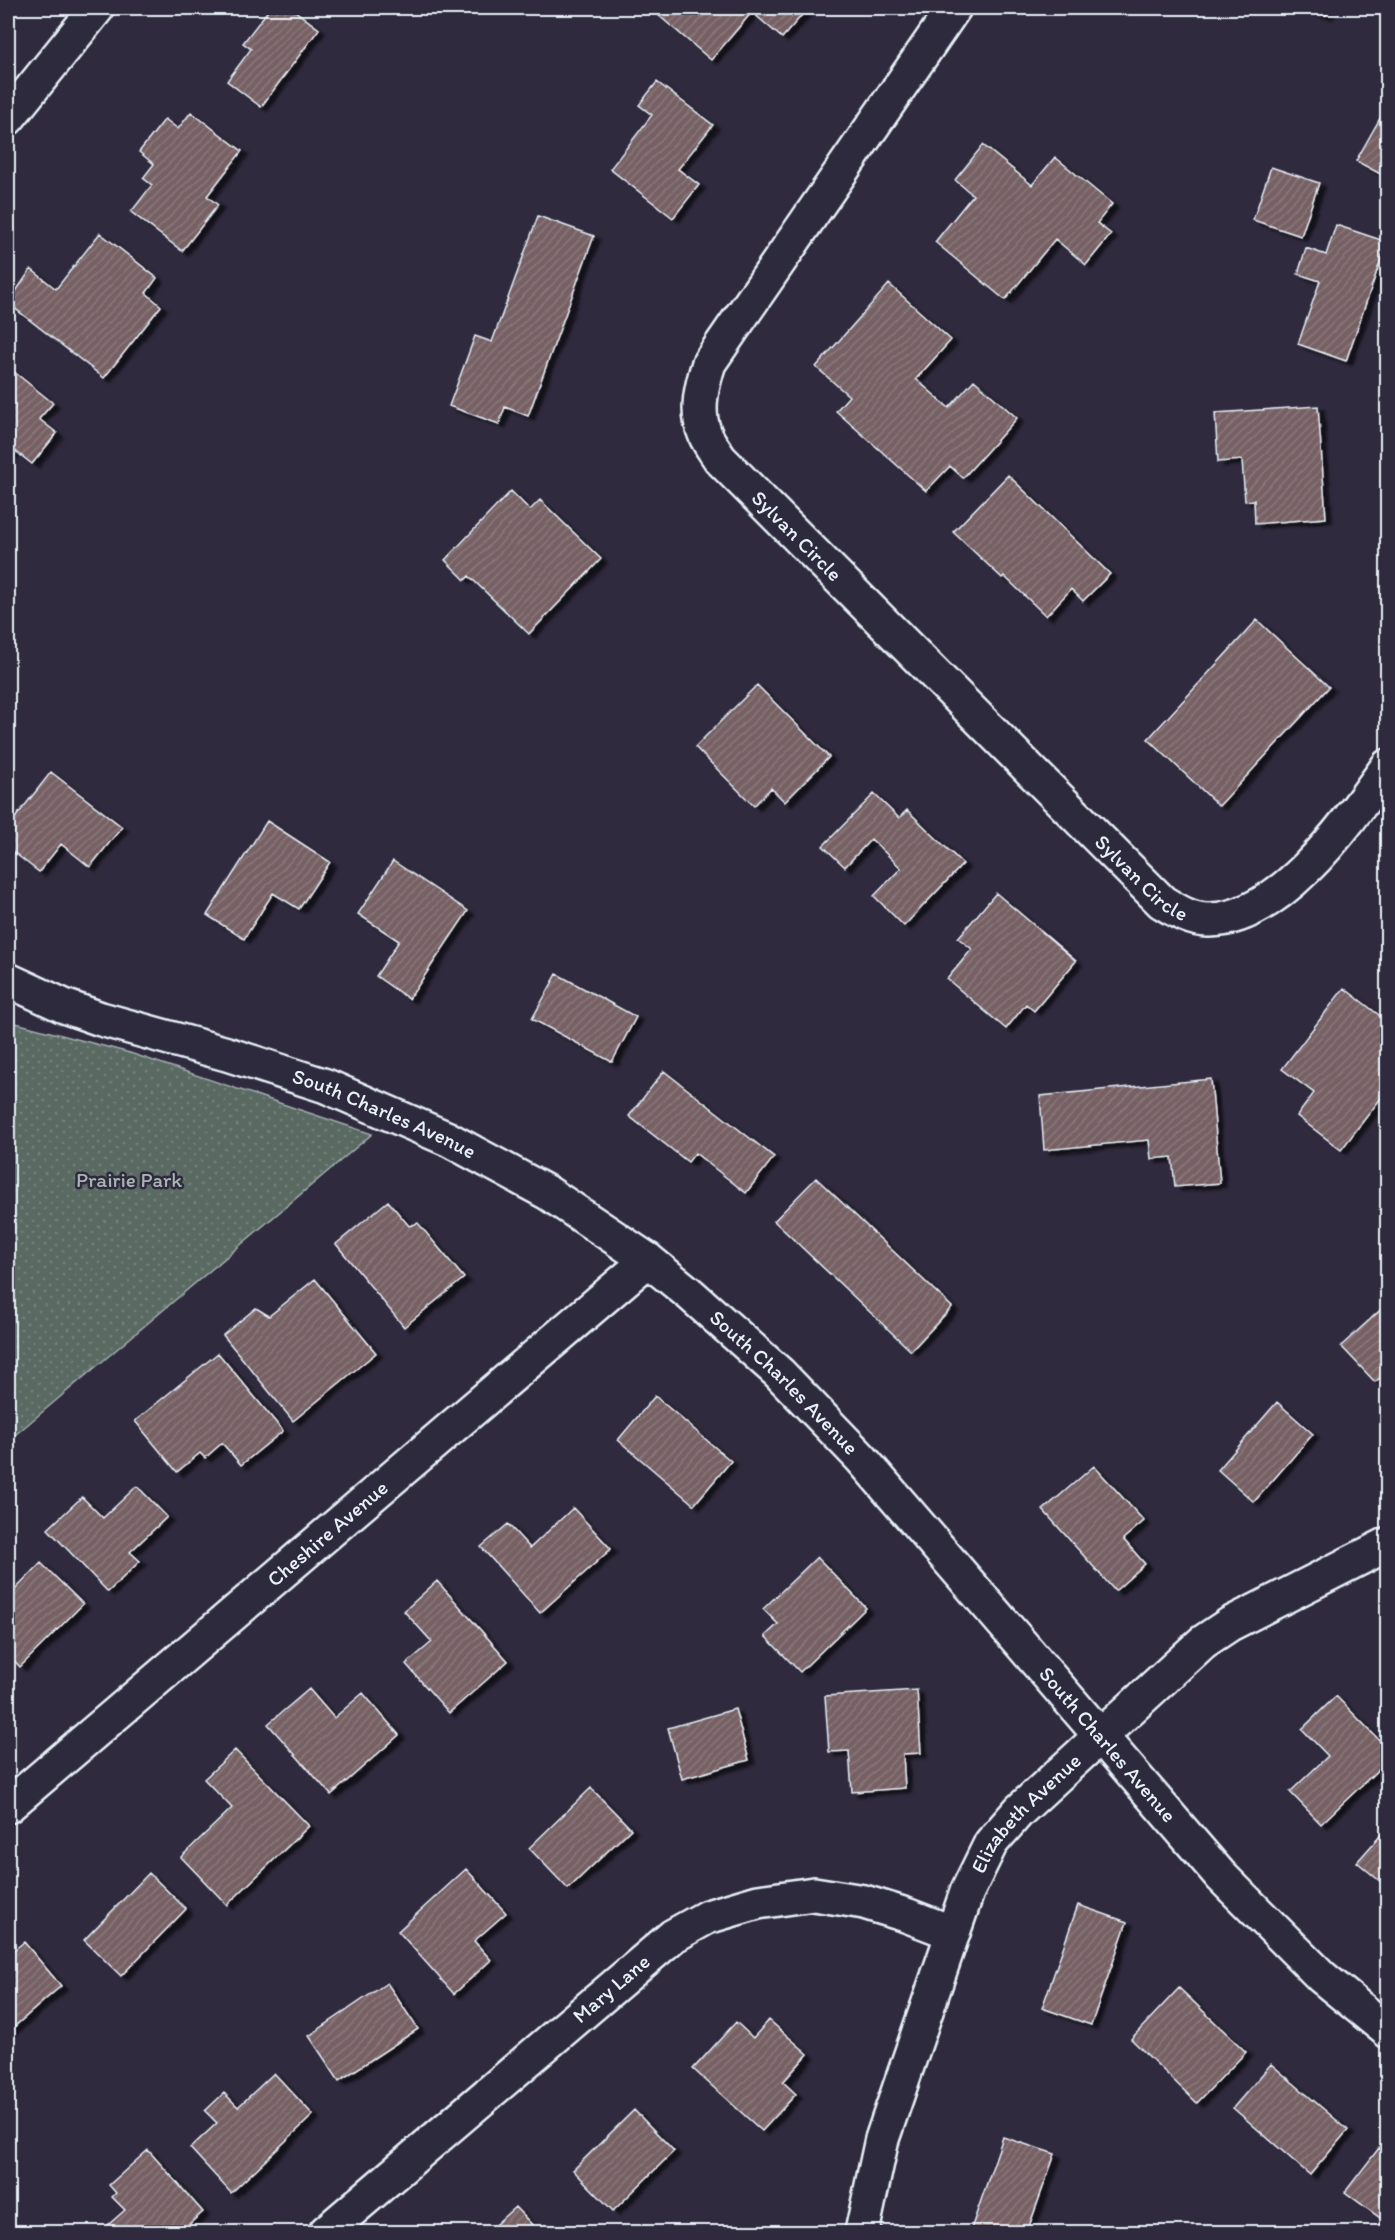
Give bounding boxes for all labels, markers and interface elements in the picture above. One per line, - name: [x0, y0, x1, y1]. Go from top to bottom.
- street label: Sylvan Circle: [747, 485, 848, 586]
- street label: Sylvan Circle: [1090, 829, 1192, 926]
- street label: South Charles Avenue: [290, 1063, 480, 1164]
- park label: Prairie Park: [76, 1167, 182, 1192]
- street label: South Charles Avenue: [705, 1305, 864, 1460]
- street label: Cheshire Avenue: [262, 1475, 393, 1591]
- street label: South Charles Avenue: [1034, 1661, 1182, 1827]
- street label: Elizabeth Avenue: [965, 1748, 1086, 1877]
- street label: Mary Lane: [567, 1948, 655, 2028]

